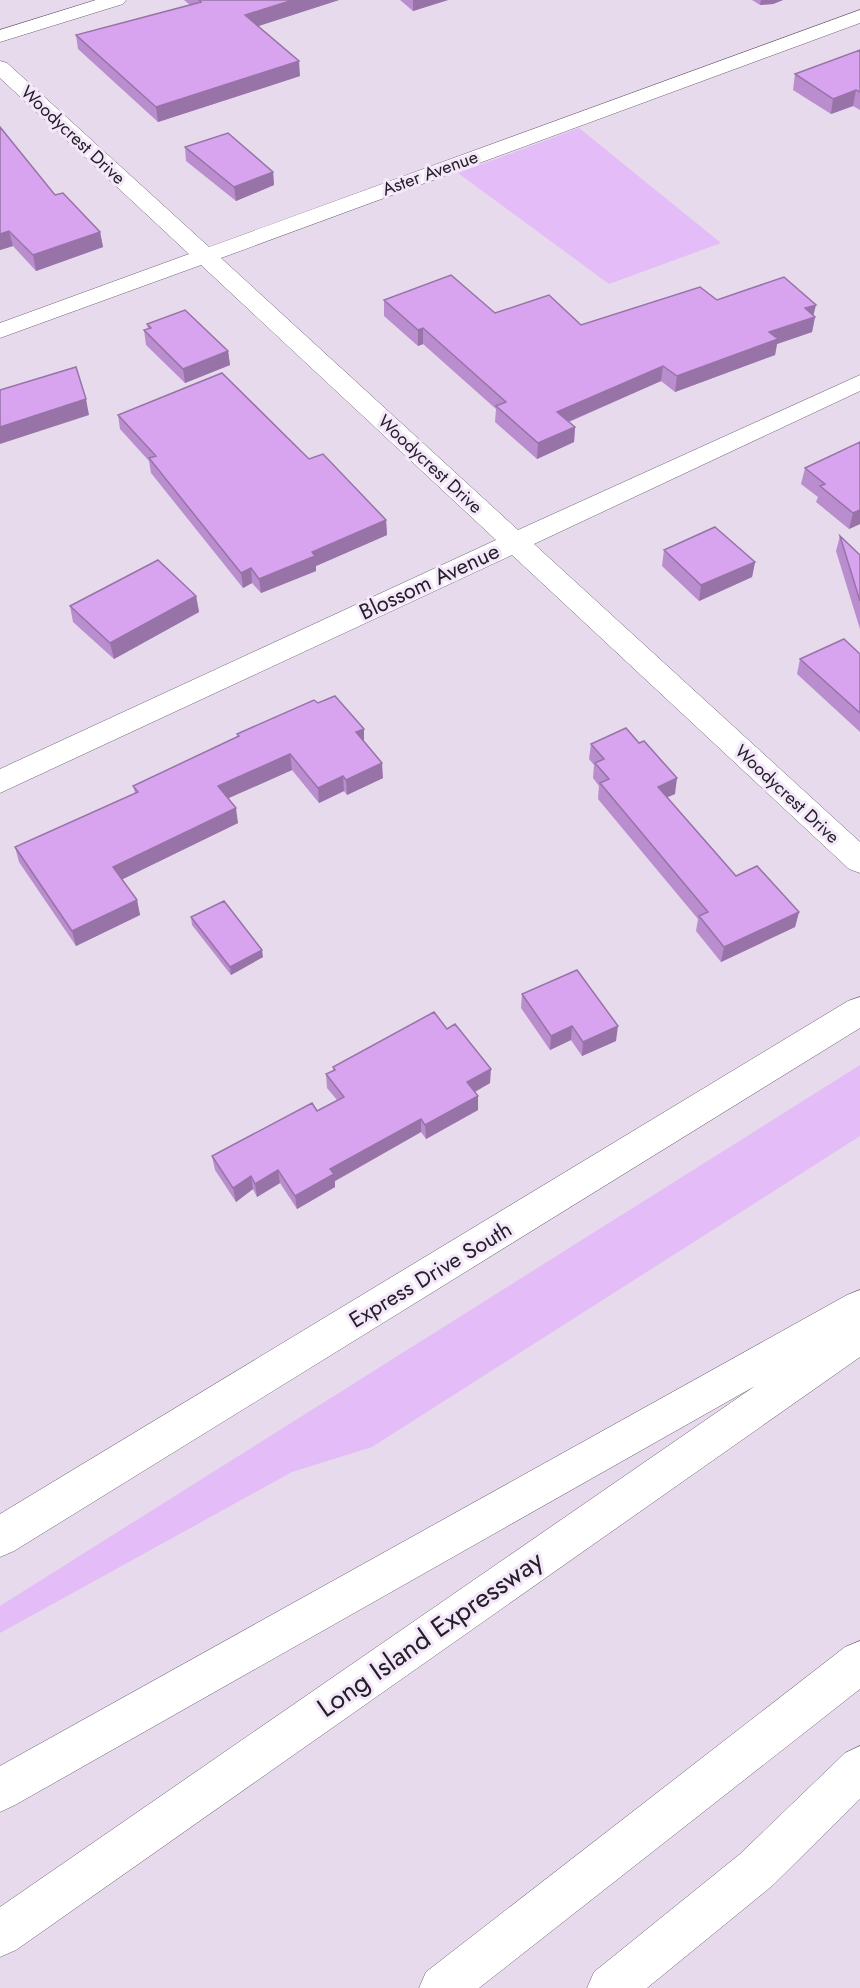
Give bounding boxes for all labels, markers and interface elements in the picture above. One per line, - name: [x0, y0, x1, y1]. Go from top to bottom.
- street label: Woodycrest Drive: [15, 80, 131, 190]
- street label: Aster Avenue: [378, 144, 482, 202]
- street label: Woodycrest Drive: [372, 409, 488, 519]
- street label: Blossom Avenue: [354, 535, 504, 627]
- street label: Woodycrest Drive: [729, 739, 845, 849]
- street label: Express Drive South: [343, 1213, 517, 1335]
- street label: Long Island Expressway: [309, 1541, 551, 1726]

